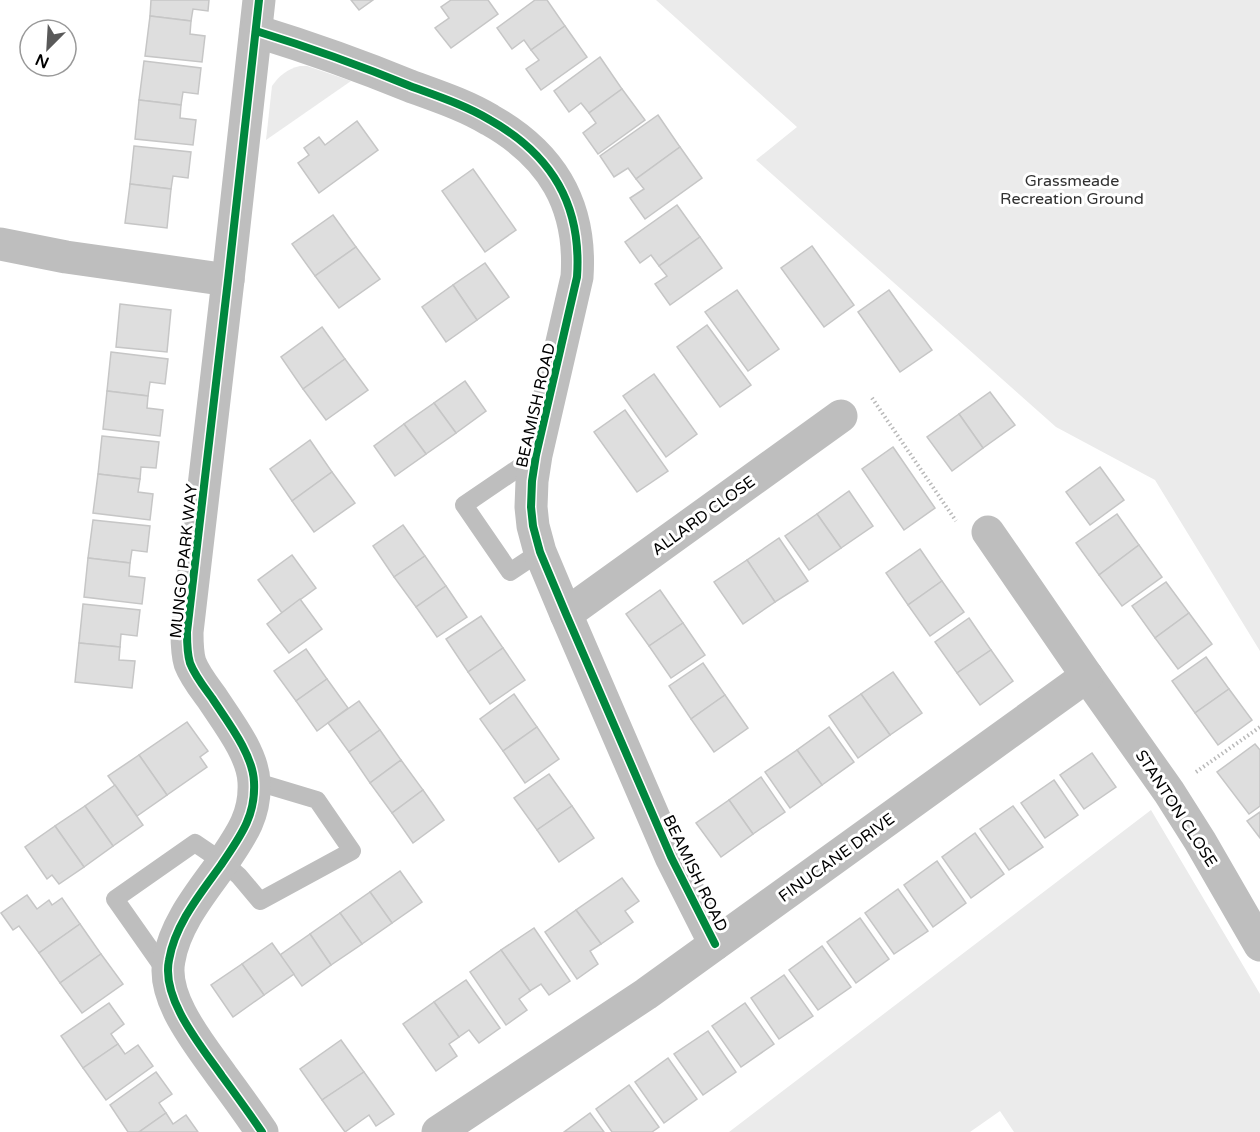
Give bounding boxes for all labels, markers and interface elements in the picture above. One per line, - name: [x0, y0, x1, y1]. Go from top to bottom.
- north arrow: [18, 18, 78, 78]
- text: N: [32, 49, 52, 73]
- park label: Grassmeade Recreation Ground: [1000, 171, 1144, 209]
- street label: BEAMISH ROAD: [512, 341, 560, 470]
- street label: ALLARD CLOSE: [648, 472, 759, 560]
- street label: MUNGO PARK WAY: [166, 483, 202, 639]
- street label: STANTON CLOSE: [1131, 746, 1221, 871]
- street label: FINUCANE DRIVE: [775, 809, 899, 907]
- street label: BEAMISH ROAD: [658, 812, 732, 935]

